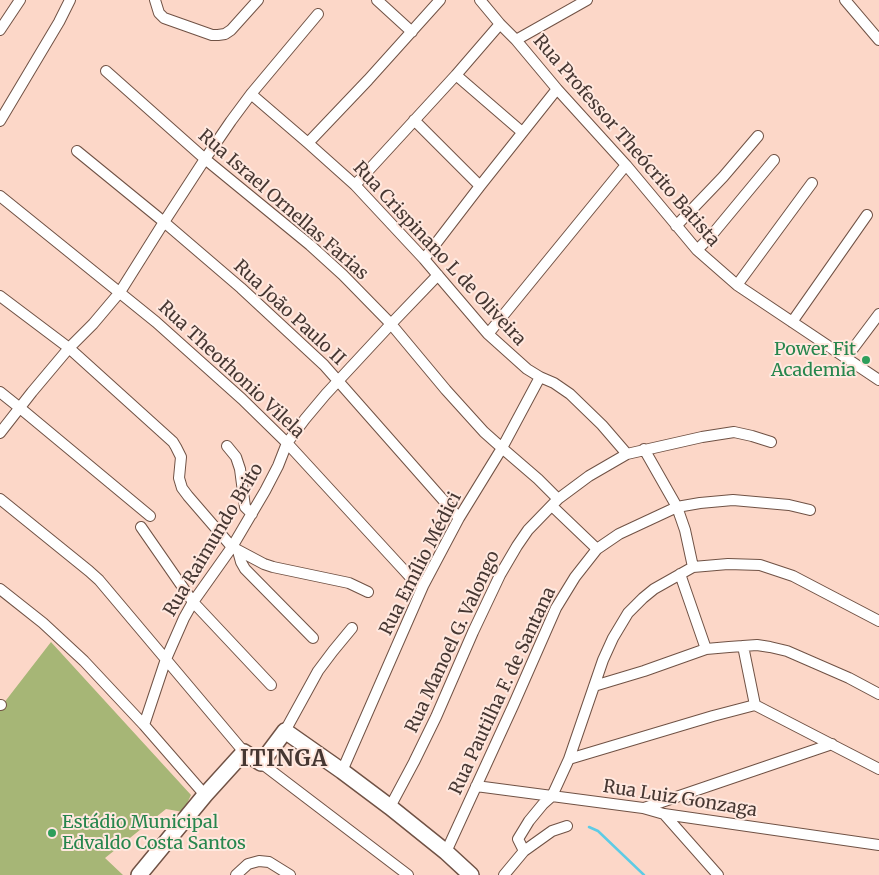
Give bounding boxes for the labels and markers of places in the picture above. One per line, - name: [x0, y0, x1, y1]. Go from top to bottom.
- place label: Power Fit Academia: [771, 339, 856, 382]
- marker: Power Fit Academia: [860, 354, 872, 366]
- place label: Estádio Municipal Edvaldo Costa Santos: [62, 812, 246, 854]
- marker: Estádio Municipal Edvaldo Costa Santos: [46, 827, 58, 839]

